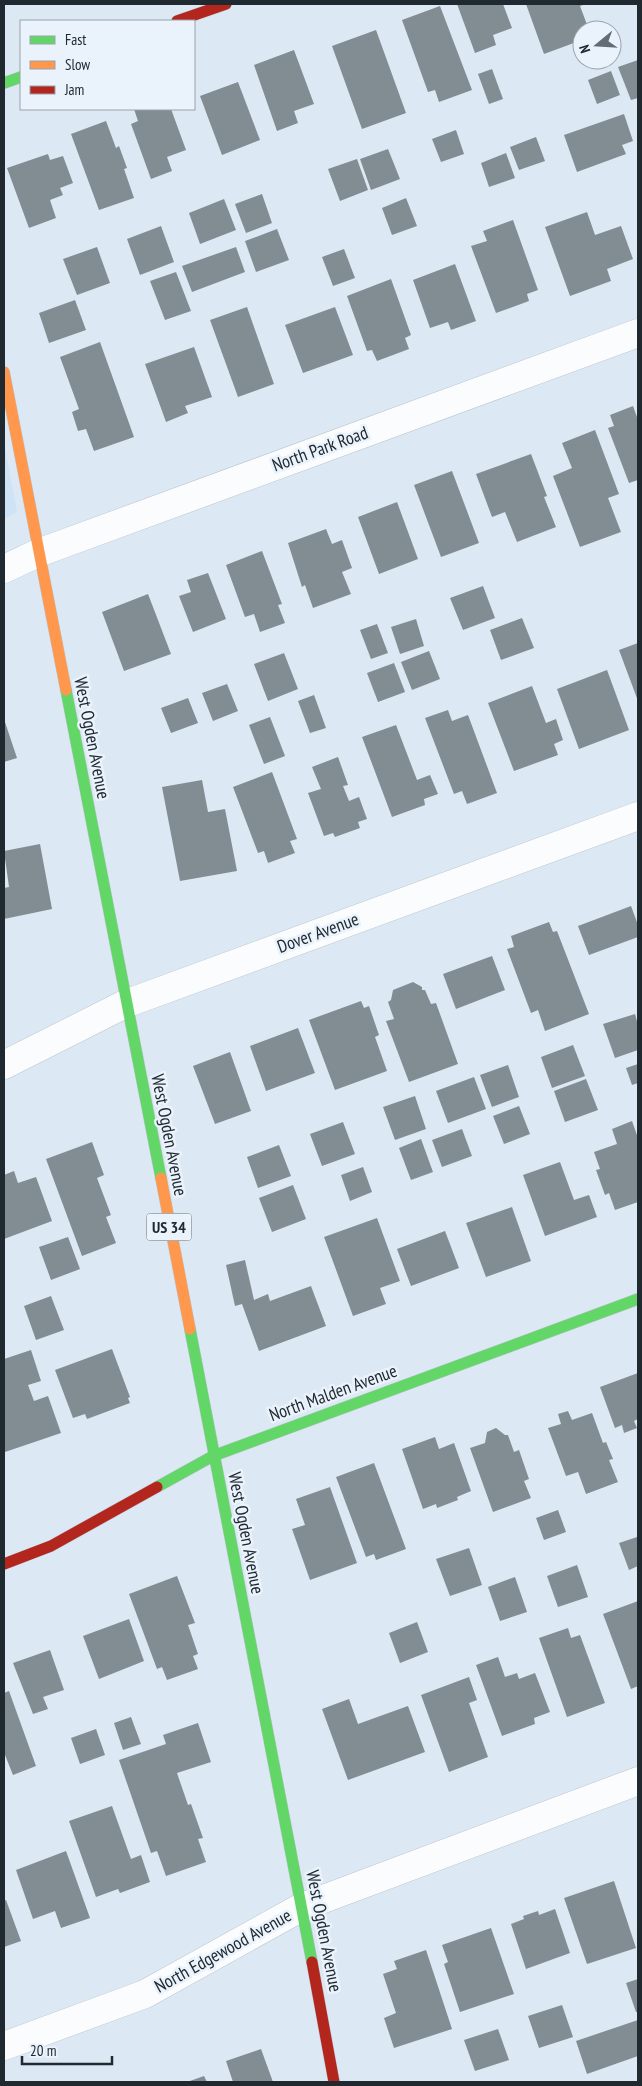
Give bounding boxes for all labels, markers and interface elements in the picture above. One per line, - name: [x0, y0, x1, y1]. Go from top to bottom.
- legend: [20, 20, 195, 110]
- north arrow: [572, 20, 622, 70]
- text: Fast: [65, 30, 86, 49]
- text: N: [575, 43, 594, 55]
- text: Slow: [65, 55, 90, 74]
- text: Jam: [64, 80, 84, 99]
- street label: North Park Road: [269, 421, 371, 476]
- street label: West Ogden Avenue: [69, 675, 116, 801]
- street label: Dover Avenue: [274, 907, 362, 958]
- street label: West Ogden Avenue: [146, 1072, 193, 1198]
- road number: US 34: [146, 1214, 192, 1240]
- street label: North Malden Avenue: [266, 1359, 400, 1426]
- street label: West Ogden Avenue: [223, 1470, 270, 1596]
- street label: West Ogden Avenue: [301, 1868, 348, 1994]
- street label: North Edgewood Avenue: [150, 1903, 295, 1998]
- scale bar: [22, 2034, 112, 2066]
- text: 20 m: [30, 2041, 56, 2060]

